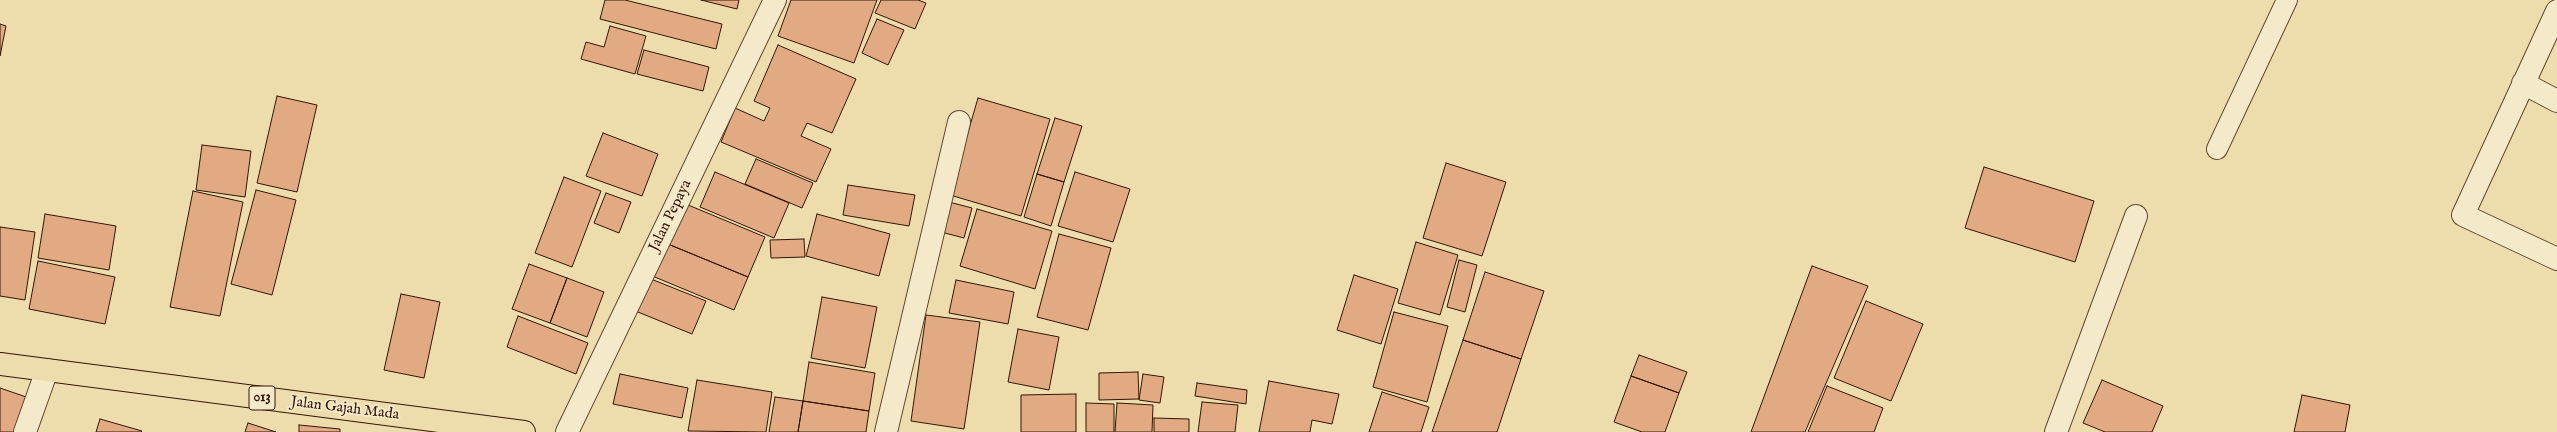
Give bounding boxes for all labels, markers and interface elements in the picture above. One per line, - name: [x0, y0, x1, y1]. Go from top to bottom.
- street label: Jalan Pepaya: [646, 177, 696, 255]
- road number: 013: [249, 386, 275, 410]
- street label: Jalan Gajah Mada: [290, 393, 400, 425]

